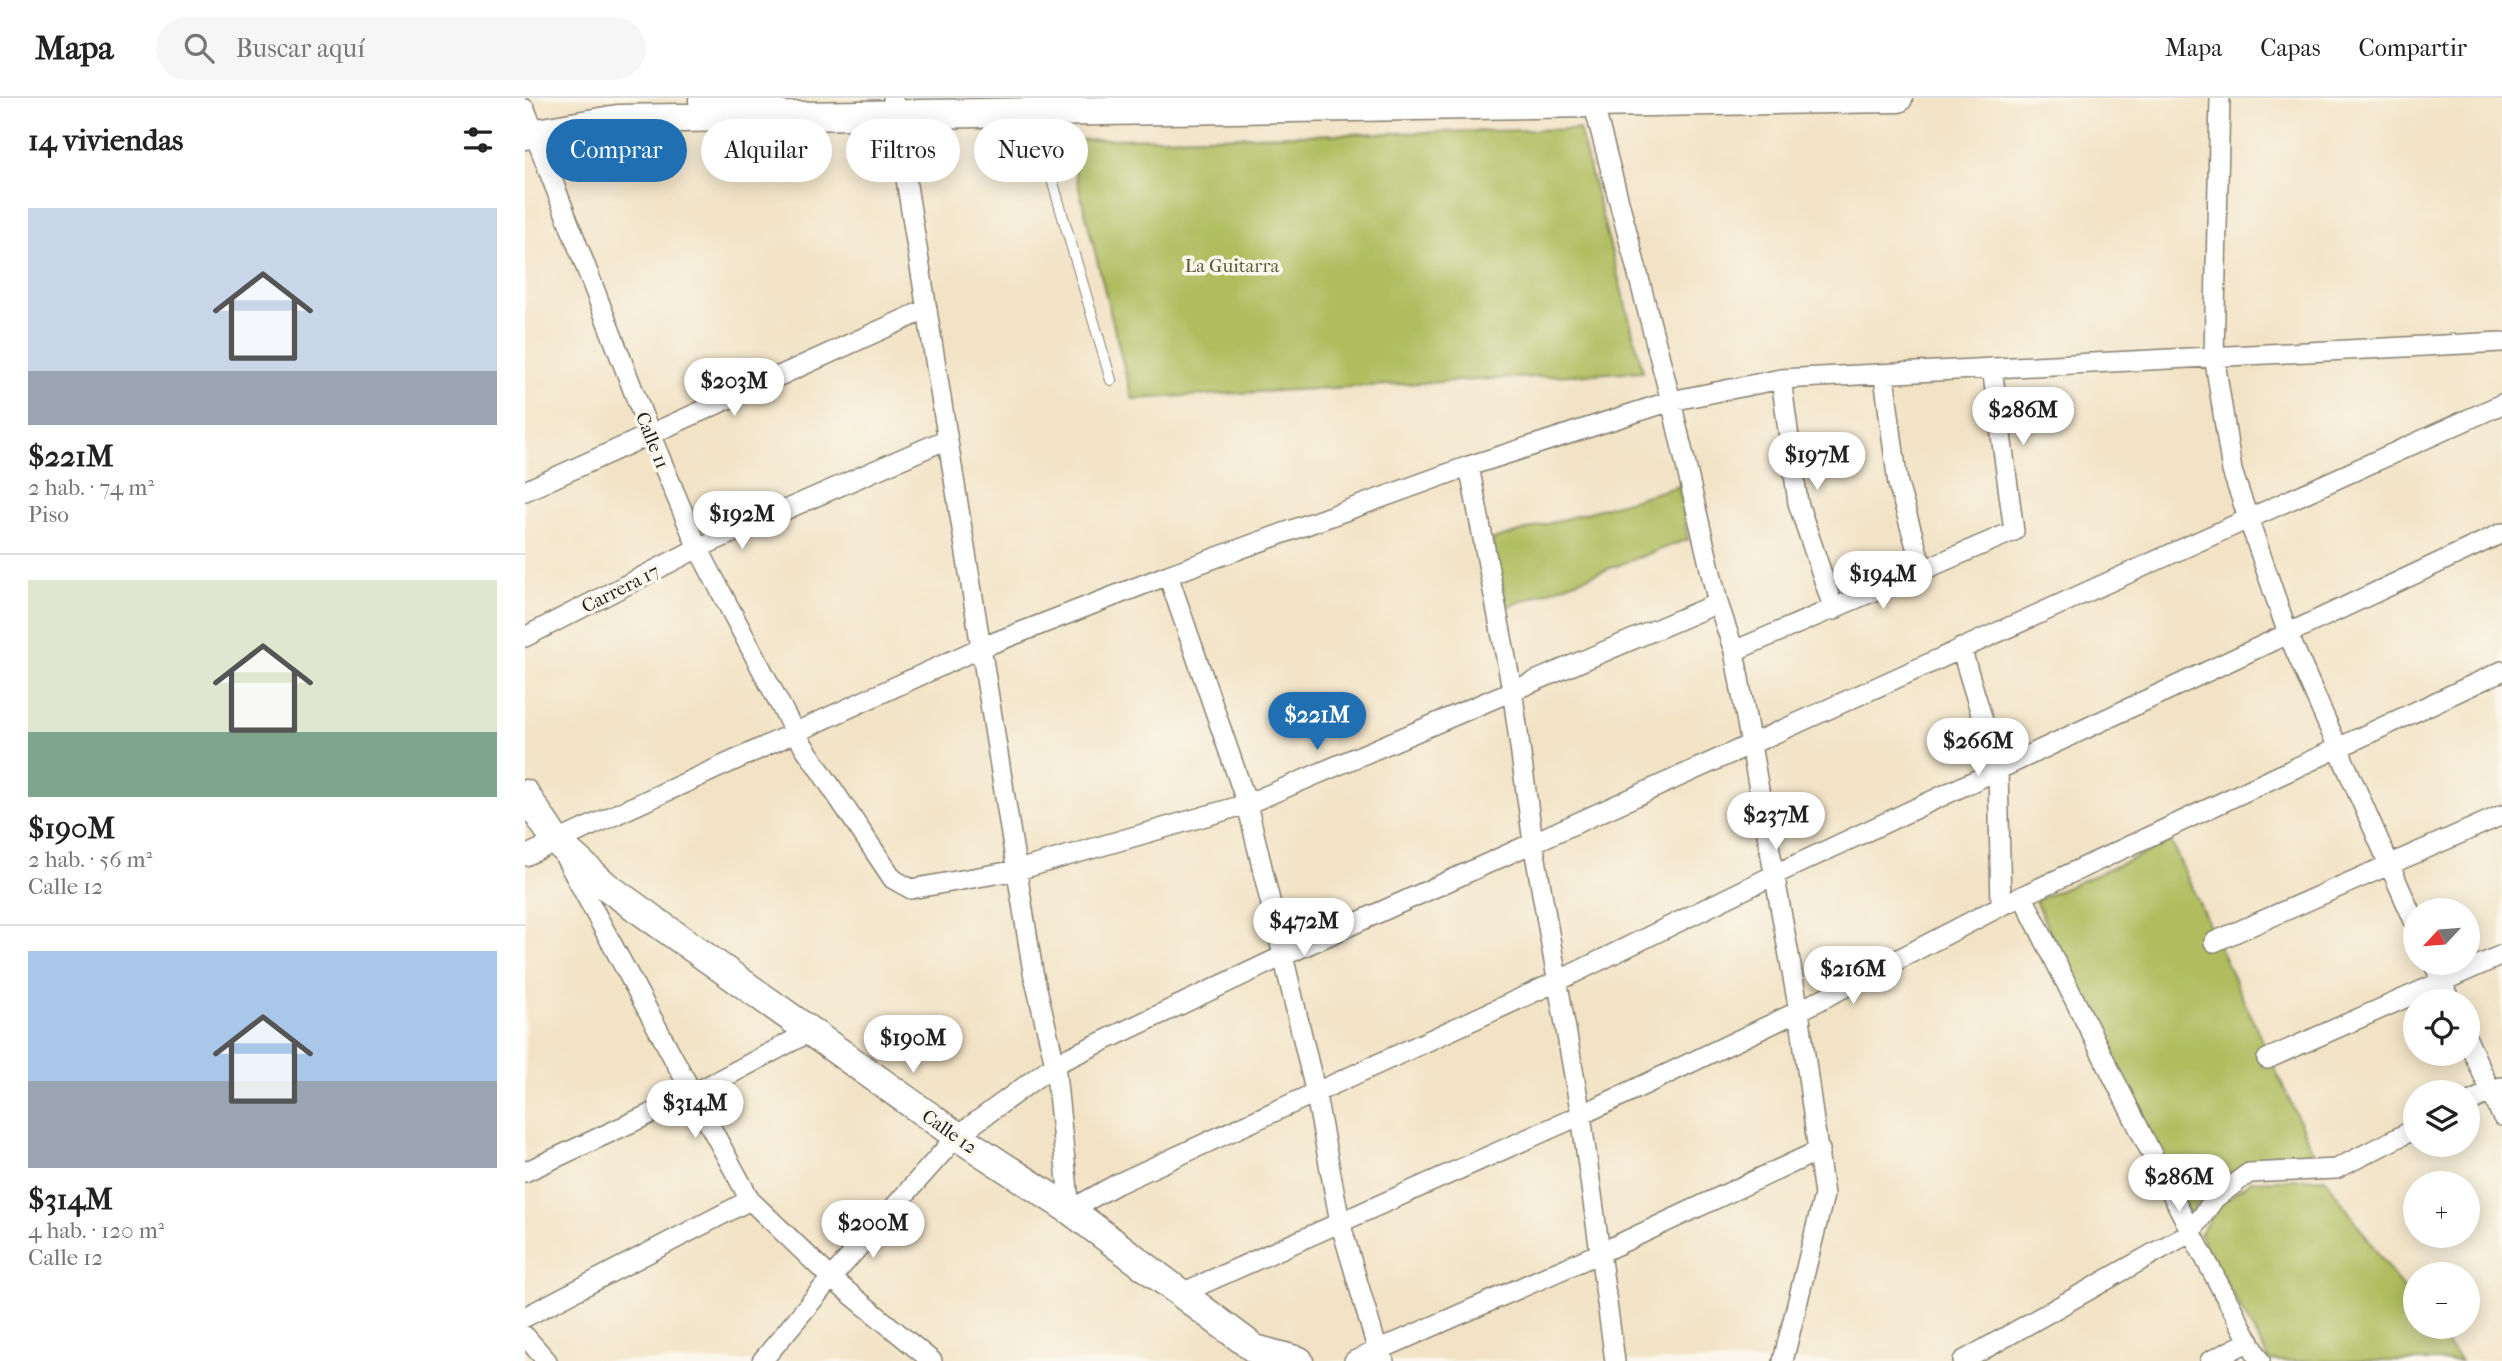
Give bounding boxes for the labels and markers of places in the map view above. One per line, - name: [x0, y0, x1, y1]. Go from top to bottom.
- pin: $203M: [685, 358, 783, 418]
- pin: $286M: [1974, 388, 2072, 447]
- pin: $197M: [1768, 432, 1866, 492]
- pin: $192M: [693, 491, 791, 551]
- pin: $194M: [1834, 552, 1932, 611]
- pin: $221M: [1268, 692, 1366, 752]
- pin: $266M: [1929, 718, 2027, 778]
- pin: $237M: [1727, 792, 1825, 852]
- pin: $472M: [1255, 898, 1353, 958]
- pin: $216M: [1804, 946, 1902, 1006]
- pin: $190M: [864, 1016, 962, 1075]
- pin: $314M: [646, 1080, 744, 1140]
- pin: $286M: [2130, 1154, 2228, 1214]
- pin: $200M: [824, 1200, 922, 1260]

